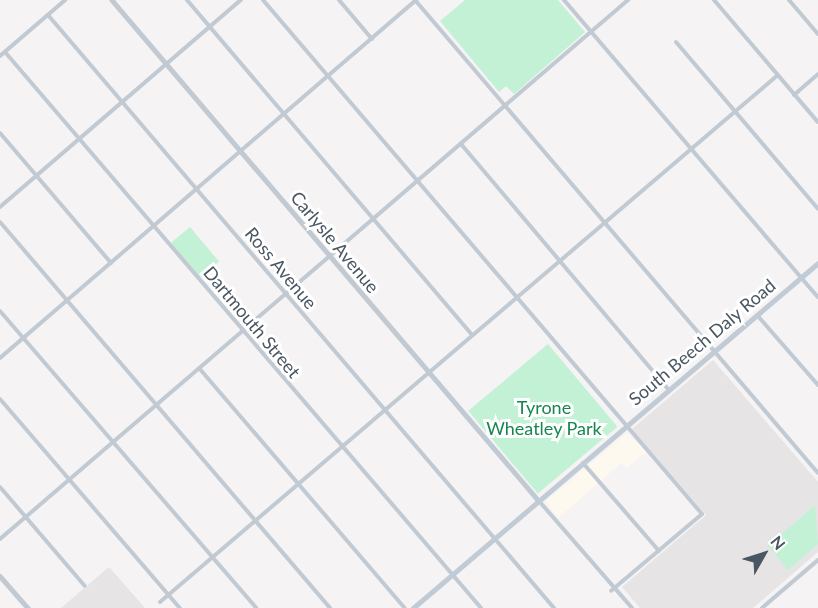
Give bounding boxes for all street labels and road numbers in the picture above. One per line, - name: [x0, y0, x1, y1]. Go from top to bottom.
- street label: Carlysle Avenue: [286, 187, 384, 297]
- street label: Ross Avenue: [240, 222, 322, 314]
- street label: Dartmouth Street: [199, 262, 305, 382]
- street label: South Beech Daly Road: [624, 274, 780, 410]

